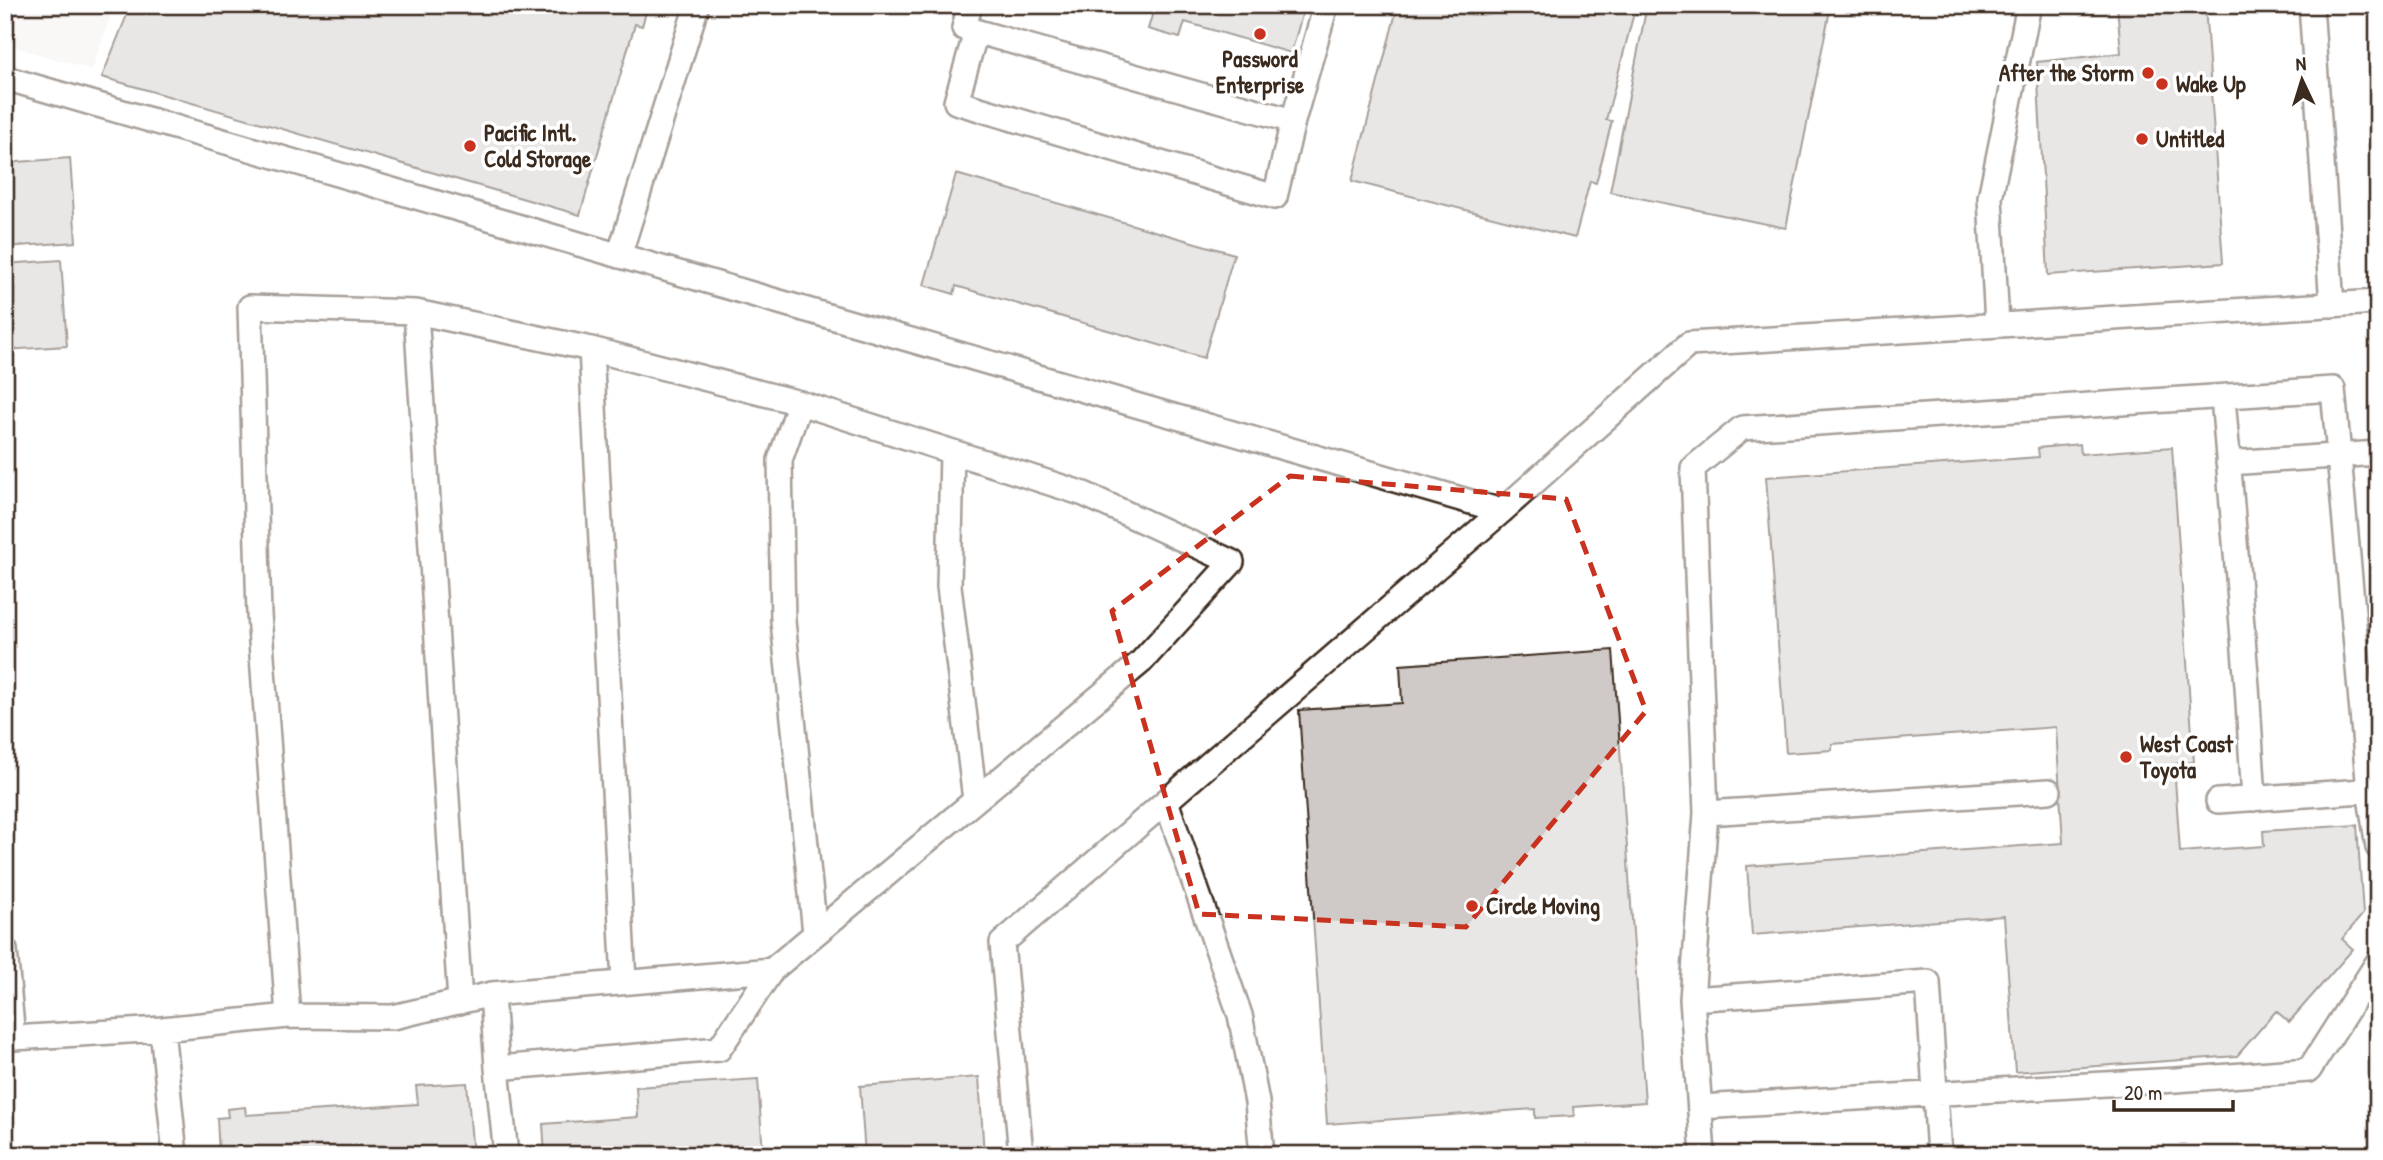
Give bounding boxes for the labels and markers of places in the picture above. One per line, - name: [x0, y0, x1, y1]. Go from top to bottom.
- marker: Password Enterprise: [1252, 26, 1268, 42]
- place label: Password Enterprise: [1216, 43, 1305, 101]
- place label: After the Storm: [1999, 57, 2134, 88]
- marker: After the Storm: [2140, 65, 2156, 81]
- place label: Wake Up: [2176, 68, 2246, 100]
- marker: Wake Up: [2154, 76, 2170, 92]
- place label: Pacific Intl. Cold Storage: [484, 117, 592, 175]
- place label: Untitled: [2156, 123, 2224, 154]
- marker: Untitled: [2134, 131, 2150, 147]
- marker: Pacific Intl. Cold Storage: [462, 138, 478, 154]
- place label: West Coast Toyota: [2139, 728, 2234, 786]
- marker: West Coast Toyota: [2118, 749, 2134, 765]
- place label: Circle Moving: [1486, 890, 1600, 922]
- marker: Circle Moving: [1464, 898, 1480, 914]

